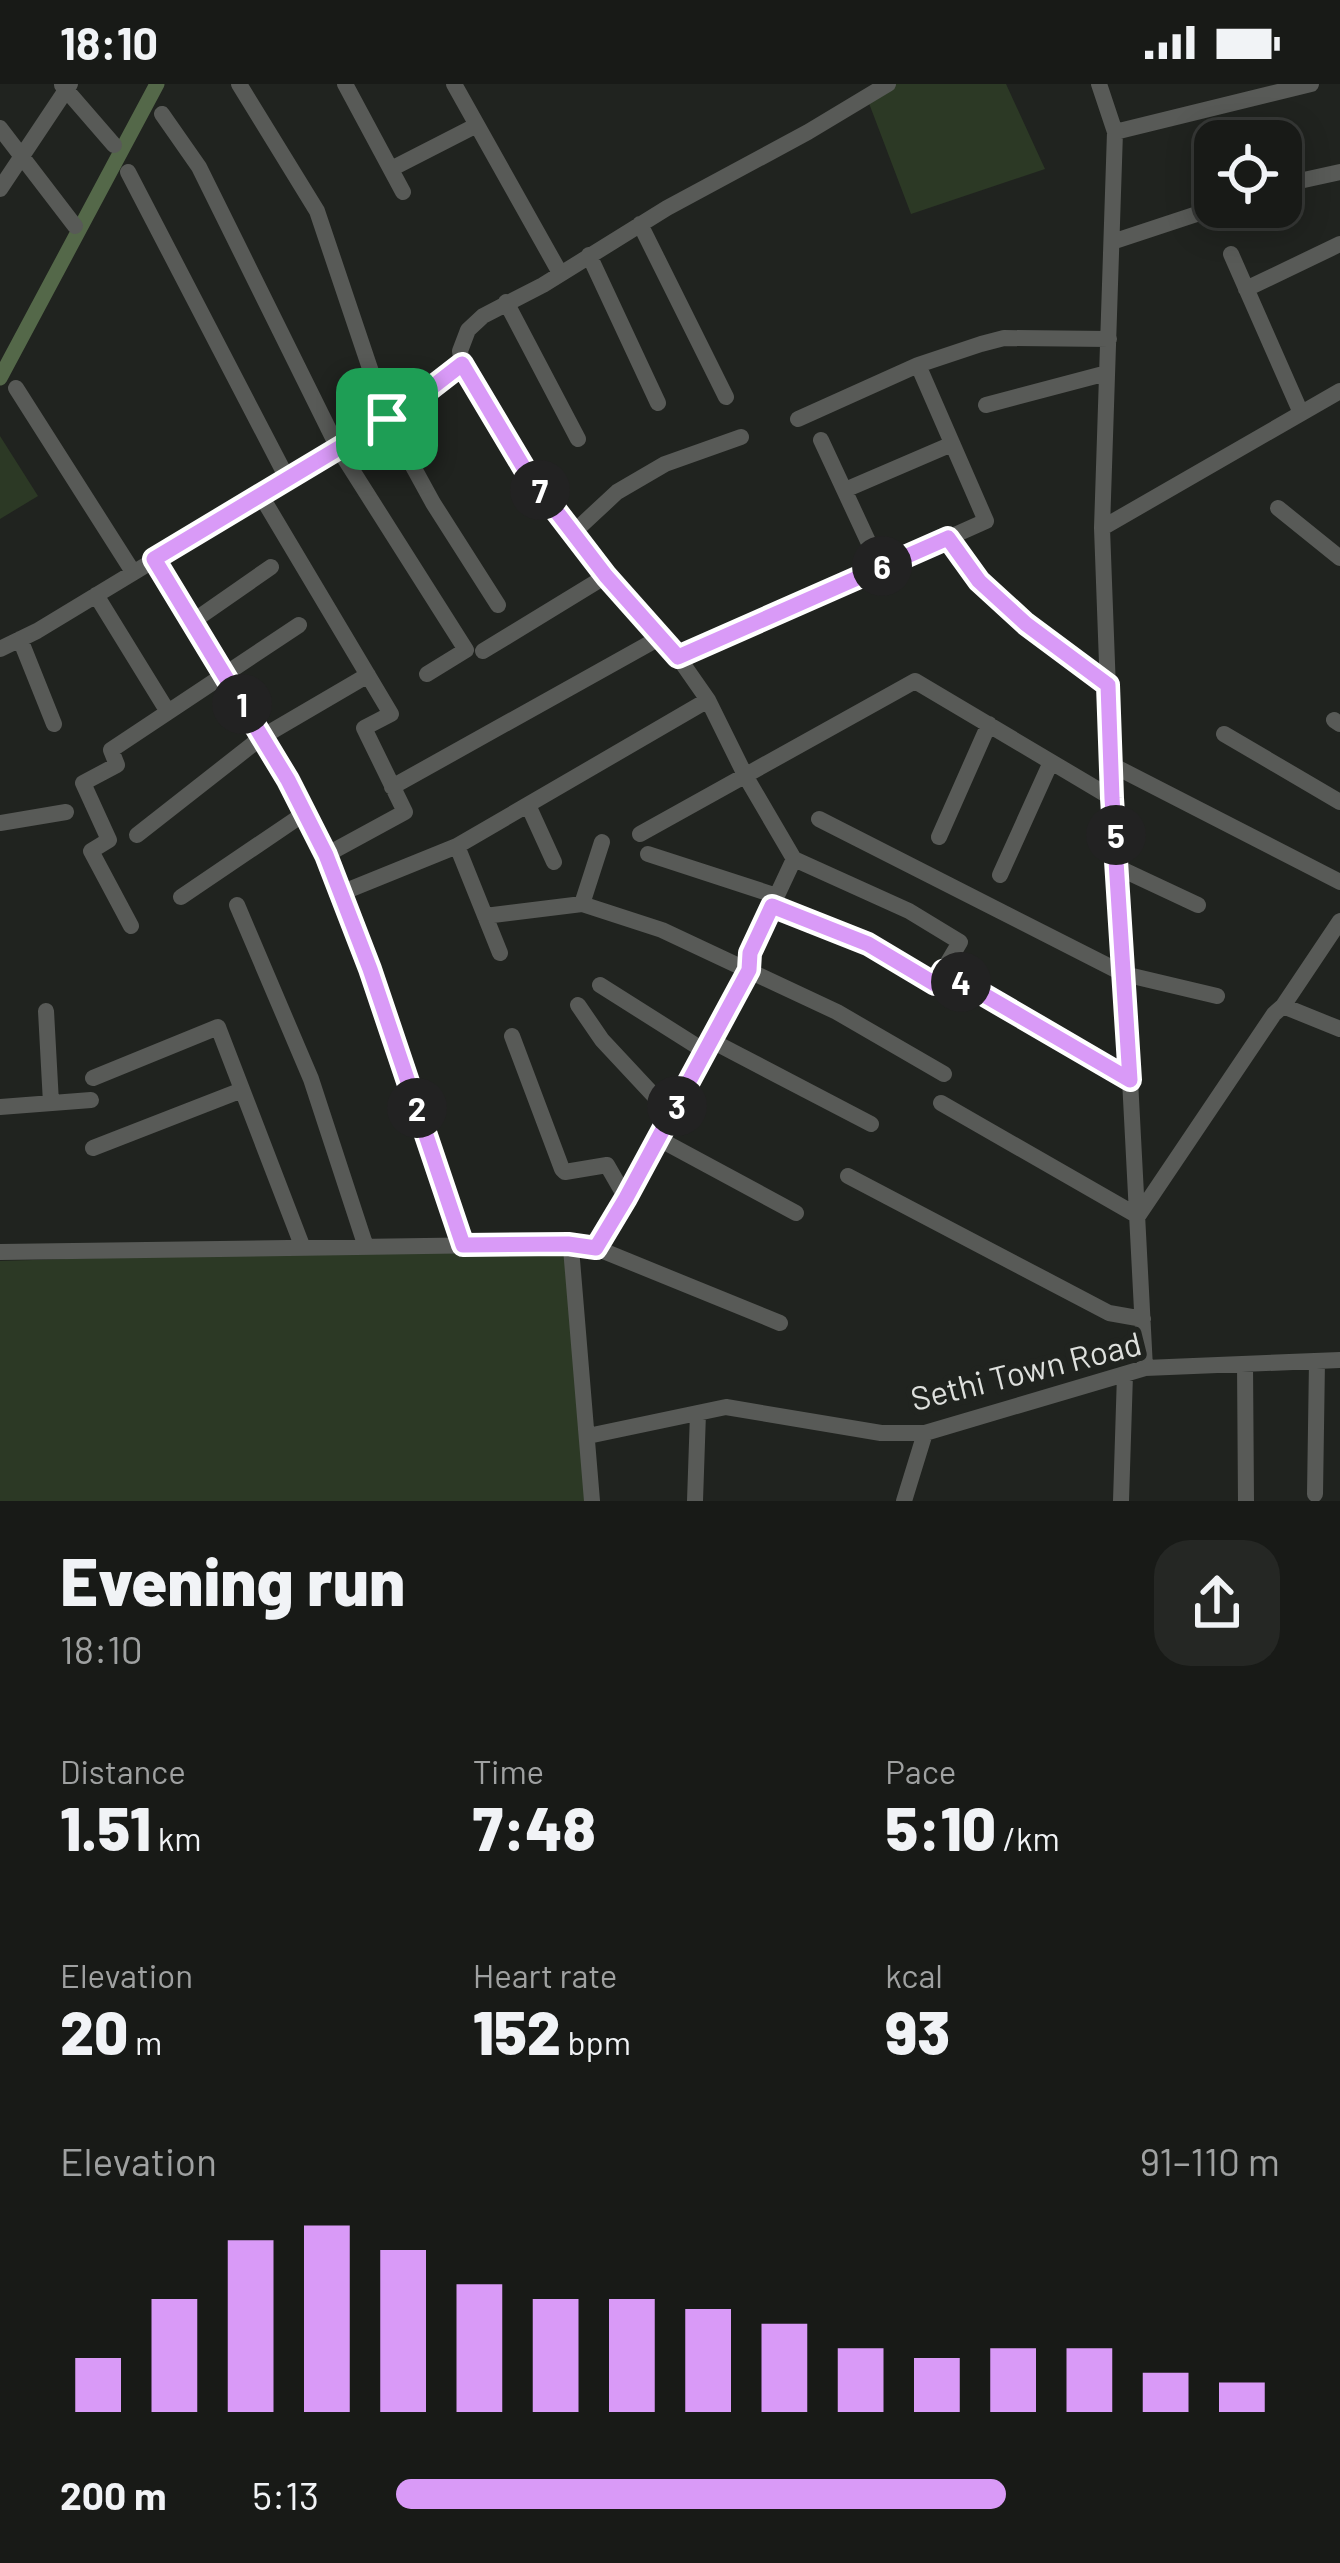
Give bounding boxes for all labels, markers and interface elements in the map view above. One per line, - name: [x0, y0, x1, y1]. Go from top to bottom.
- text: 18:10: [60, 15, 158, 69]
- map controls: [1194, 120, 1302, 228]
- button: locate: [1194, 120, 1302, 228]
- pin: [336, 368, 438, 470]
- icon: arrive: [354, 386, 420, 452]
- pin: 7: [510, 460, 570, 520]
- text: 7: [532, 470, 548, 510]
- pin: 6: [852, 536, 912, 596]
- text: 6: [873, 546, 891, 586]
- pin: 1: [212, 674, 272, 734]
- text: 1: [236, 684, 248, 724]
- pin: 5: [1086, 805, 1146, 865]
- text: 5: [1107, 815, 1125, 855]
- pin: 4: [931, 952, 991, 1012]
- text: 4: [951, 962, 971, 1002]
- pin: 3: [647, 1076, 707, 1136]
- pin: 2: [387, 1078, 447, 1138]
- text: 3: [668, 1086, 686, 1126]
- text: 2: [408, 1088, 426, 1128]
- street label: Sethi Town Road: [906, 1322, 1145, 1418]
- text: Evening run: [60, 1540, 405, 1619]
- button: share: [1154, 1540, 1280, 1666]
- text: 18:10: [60, 1625, 143, 1672]
- text: Distance: [60, 1751, 186, 1791]
- text: Time: [473, 1751, 544, 1791]
- text: Pace: [885, 1751, 956, 1791]
- text: 1.51: [60, 1791, 151, 1863]
- text: 7:48: [473, 1791, 596, 1863]
- text: 5:10: [885, 1791, 996, 1863]
- text: km: [151, 1818, 202, 1858]
- text: /km: [996, 1818, 1060, 1858]
- text: Elevation: [60, 1955, 193, 1995]
- text: Heart rate: [473, 1955, 617, 1995]
- text: kcal: [885, 1955, 943, 1995]
- text: 20: [60, 1995, 128, 2067]
- text: 152: [473, 1995, 561, 2067]
- text: 93: [885, 1995, 950, 2067]
- text: m: [128, 2022, 162, 2062]
- text: bpm: [561, 2022, 631, 2062]
- text: Elevation: [60, 2137, 217, 2184]
- text: 91–110 m: [1140, 2137, 1280, 2184]
- text: 200 m: [60, 2471, 167, 2518]
- text: 5:13: [252, 2471, 319, 2518]

